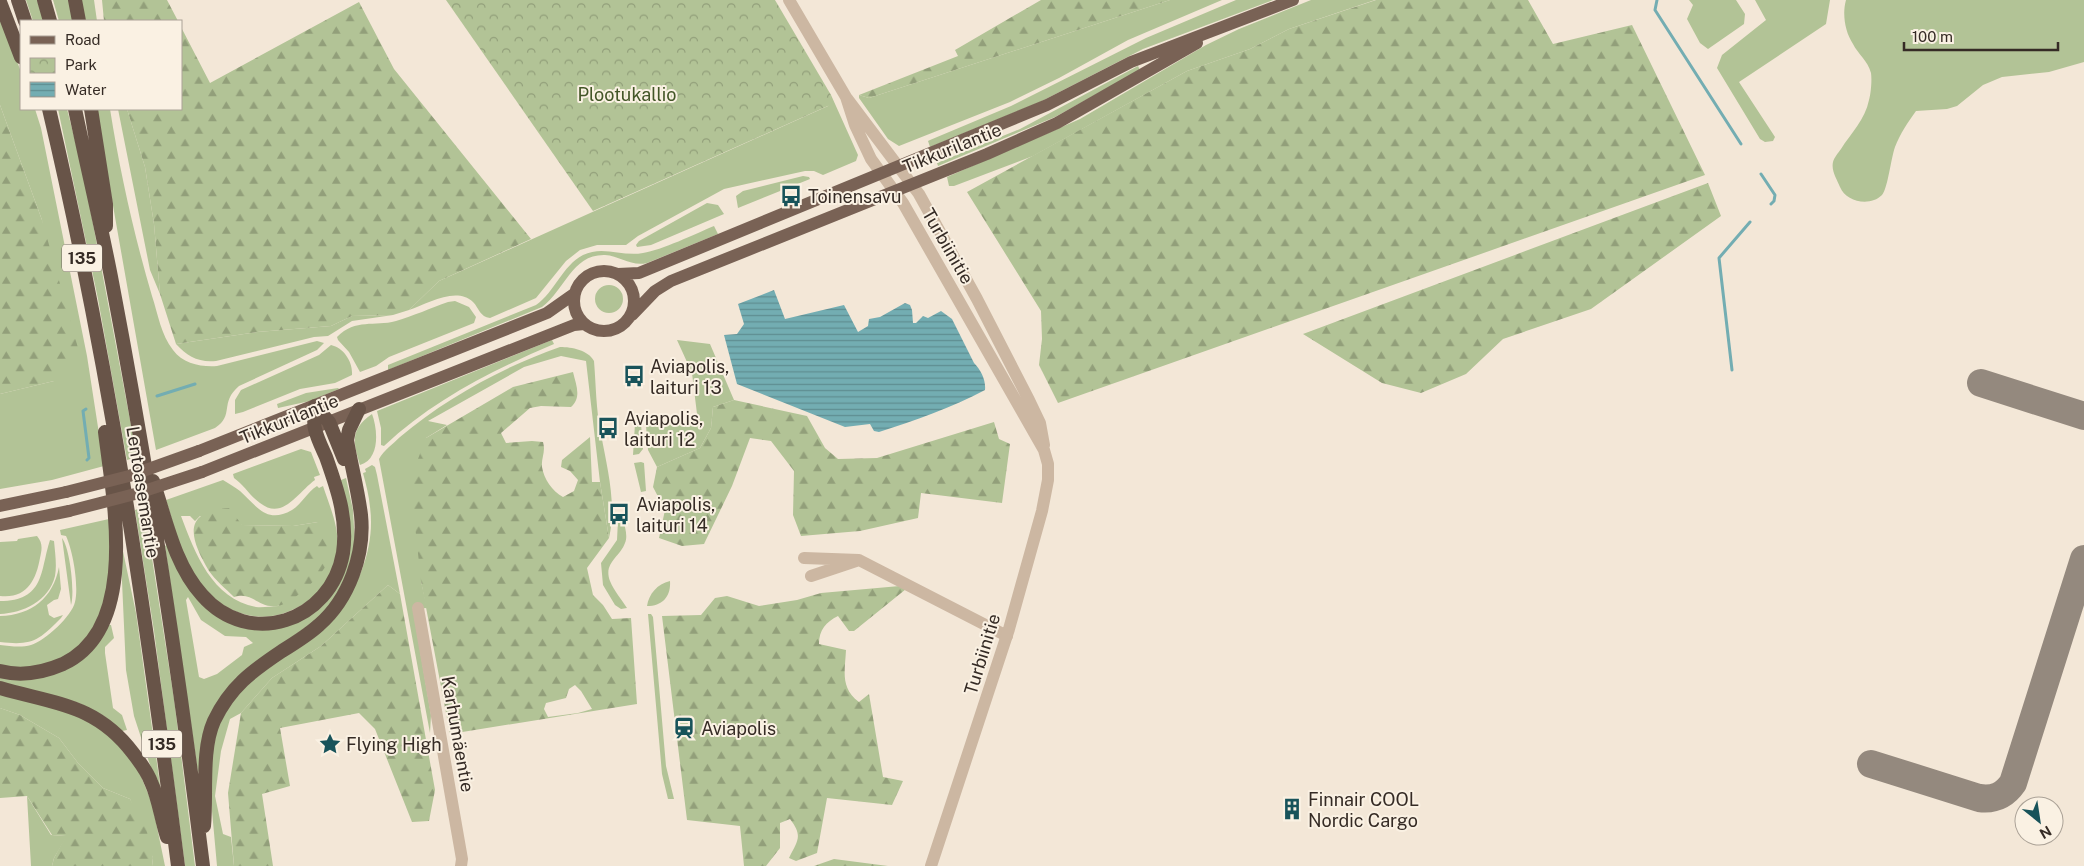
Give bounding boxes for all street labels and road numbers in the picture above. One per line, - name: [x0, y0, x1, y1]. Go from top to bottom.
- street label: Tikkurilantie: [900, 119, 1004, 177]
- street label: Turbiinitie: [918, 205, 978, 287]
- road number: 135: [62, 244, 102, 272]
- street label: Tikkurilantie: [237, 390, 341, 448]
- street label: Lentoasemantie: [122, 424, 164, 560]
- street label: Turbiinitie: [960, 611, 1004, 697]
- street label: Karhumäentie: [437, 674, 479, 794]
- road number: 135: [142, 731, 182, 758]

